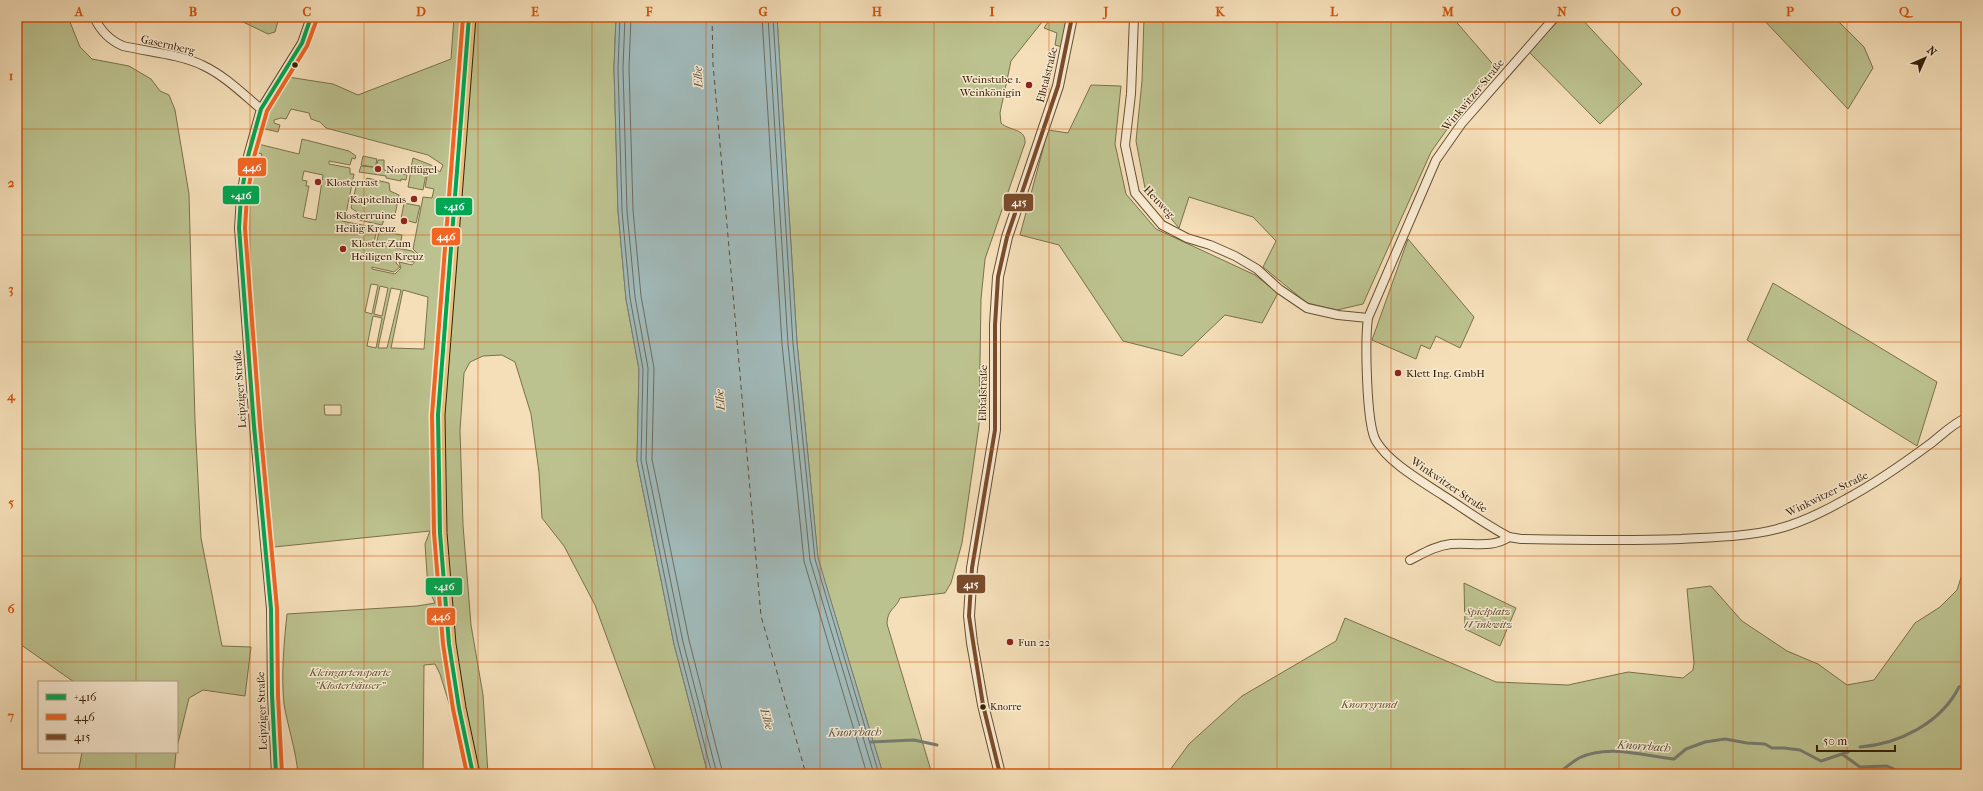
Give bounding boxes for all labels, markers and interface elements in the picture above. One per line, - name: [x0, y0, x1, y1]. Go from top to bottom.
- text: A: [74, 4, 84, 19]
- text: B: [189, 4, 198, 19]
- text: C: [303, 4, 312, 19]
- text: D: [416, 4, 426, 19]
- text: E: [531, 4, 539, 19]
- text: F: [645, 4, 653, 19]
- text: G: [758, 4, 768, 19]
- text: H: [872, 4, 883, 19]
- text: I: [989, 4, 995, 19]
- text: J: [1102, 4, 1109, 20]
- text: K: [1215, 4, 1226, 19]
- text: L: [1330, 4, 1339, 19]
- text: M: [1441, 4, 1454, 19]
- text: N: [1557, 4, 1567, 19]
- text: O: [1671, 4, 1681, 19]
- text: P: [1786, 4, 1794, 19]
- text: Q: [1899, 4, 1914, 19]
- street label: Gasernberg: [140, 32, 196, 58]
- north arrow: [1905, 38, 1945, 78]
- text: N: [1924, 44, 1940, 59]
- street label: Elbtalstraße: [1034, 45, 1060, 104]
- street label: Winkwitzer Straße: [1439, 56, 1507, 134]
- unlabelled marker: [290, 60, 300, 70]
- water label: Elbe: [690, 65, 706, 89]
- text: 1: [9, 68, 14, 83]
- place label: Weinstube 1. Weinkönigin: [959, 73, 1022, 99]
- marker: Weinstube 1. Weinkönigin: [1024, 80, 1034, 90]
- line badge: 446: [237, 157, 267, 177]
- text: 446: [241, 161, 263, 174]
- place label: Nordflügel: [386, 163, 437, 176]
- marker: Nordflügel: [373, 164, 383, 174]
- text: 2: [8, 175, 15, 190]
- place label: Klosterrast: [326, 176, 378, 189]
- marker: Klosterrast: [313, 177, 323, 187]
- street label: Heuweg: [1141, 183, 1177, 221]
- line badge: +416: [222, 185, 260, 205]
- text: +416: [231, 189, 252, 202]
- place label: Kapitelhaus: [350, 193, 406, 206]
- line badge: 415: [1003, 193, 1034, 212]
- marker: Kapitelhaus: [409, 194, 419, 204]
- text: 415: [1010, 196, 1027, 209]
- line badge: +416: [435, 197, 473, 216]
- text: +416: [444, 200, 465, 213]
- place label: Klosterruine Heilig Kreuz: [335, 209, 397, 235]
- marker: Klosterruine Heilig Kreuz: [399, 216, 409, 226]
- line badge: 446: [431, 227, 461, 246]
- text: 446: [435, 230, 457, 243]
- place label: Kloster Zum Heiligen Kreuz: [351, 237, 424, 263]
- marker: Kloster Zum Heiligen Kreuz: [338, 244, 348, 254]
- text: 3: [8, 281, 14, 297]
- street label: Leipziger Straße: [231, 349, 249, 429]
- street label: Elbtalstraße: [976, 364, 990, 421]
- place label: Klett Ing. GmbH: [1406, 367, 1485, 380]
- marker: Klett Ing. GmbH: [1393, 368, 1403, 378]
- text: 4: [6, 388, 16, 404]
- water label: Elbe: [712, 388, 728, 412]
- street label: Winkwitzer Straße: [1407, 454, 1490, 516]
- street label: Winkwitzer Straße: [1783, 468, 1871, 520]
- text: 5: [8, 495, 14, 510]
- line badge: 415: [956, 574, 986, 594]
- line badge: +416: [425, 577, 463, 596]
- text: 415: [962, 578, 979, 591]
- text: +416: [434, 580, 455, 593]
- text: 6: [7, 601, 15, 616]
- park label: Spielplatz Winkwitz: [1464, 605, 1512, 631]
- line badge: 446: [426, 607, 456, 626]
- text: 446: [430, 610, 452, 623]
- place label: Fun 22: [1018, 636, 1051, 649]
- marker: Fun 22: [1005, 637, 1015, 647]
- park label: Kleingartensparte "Klosterhäuser": [309, 666, 391, 692]
- street label: Leipziger Straße: [254, 671, 270, 751]
- legend: [38, 681, 178, 753]
- text: +416: [74, 690, 97, 704]
- park label: Knorrgrund: [1340, 698, 1398, 711]
- place label: Knorre: [990, 701, 1021, 713]
- marker: Knorre: [978, 702, 988, 712]
- water label: Elbe: [757, 706, 777, 732]
- text: 7: [7, 708, 15, 723]
- text: 446: [74, 710, 95, 724]
- water label: Knorrbach: [827, 725, 882, 739]
- scale bar: [1817, 727, 1895, 753]
- text: 415: [74, 730, 91, 744]
- text: 50 m: [1823, 734, 1847, 748]
- water label: Knorrbach: [1616, 737, 1671, 755]

